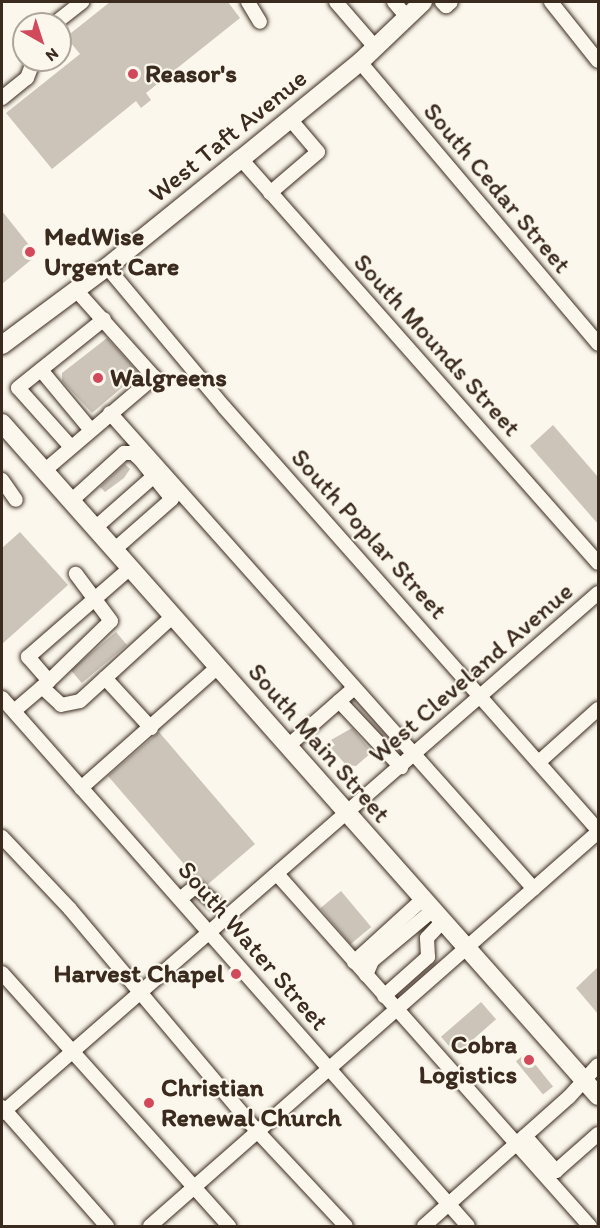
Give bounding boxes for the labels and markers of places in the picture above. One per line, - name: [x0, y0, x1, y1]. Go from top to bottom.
- place label: Reasor's: [145, 58, 237, 90]
- marker: Reasor's: [126, 67, 140, 81]
- place label: MedWise Urgent Care: [44, 221, 180, 282]
- marker: MedWise Urgent Care: [21, 243, 39, 261]
- place label: Walgreens: [110, 362, 227, 394]
- marker: Walgreens: [91, 371, 105, 385]
- place label: Harvest Chapel: [54, 958, 224, 990]
- marker: Harvest Chapel: [229, 967, 243, 981]
- place label: Cobra Logistics: [419, 1029, 517, 1090]
- marker: Cobra Logistics: [522, 1053, 536, 1067]
- place label: Christian Renewal Church: [161, 1072, 341, 1134]
- marker: Christian Renewal Church: [142, 1096, 156, 1110]

